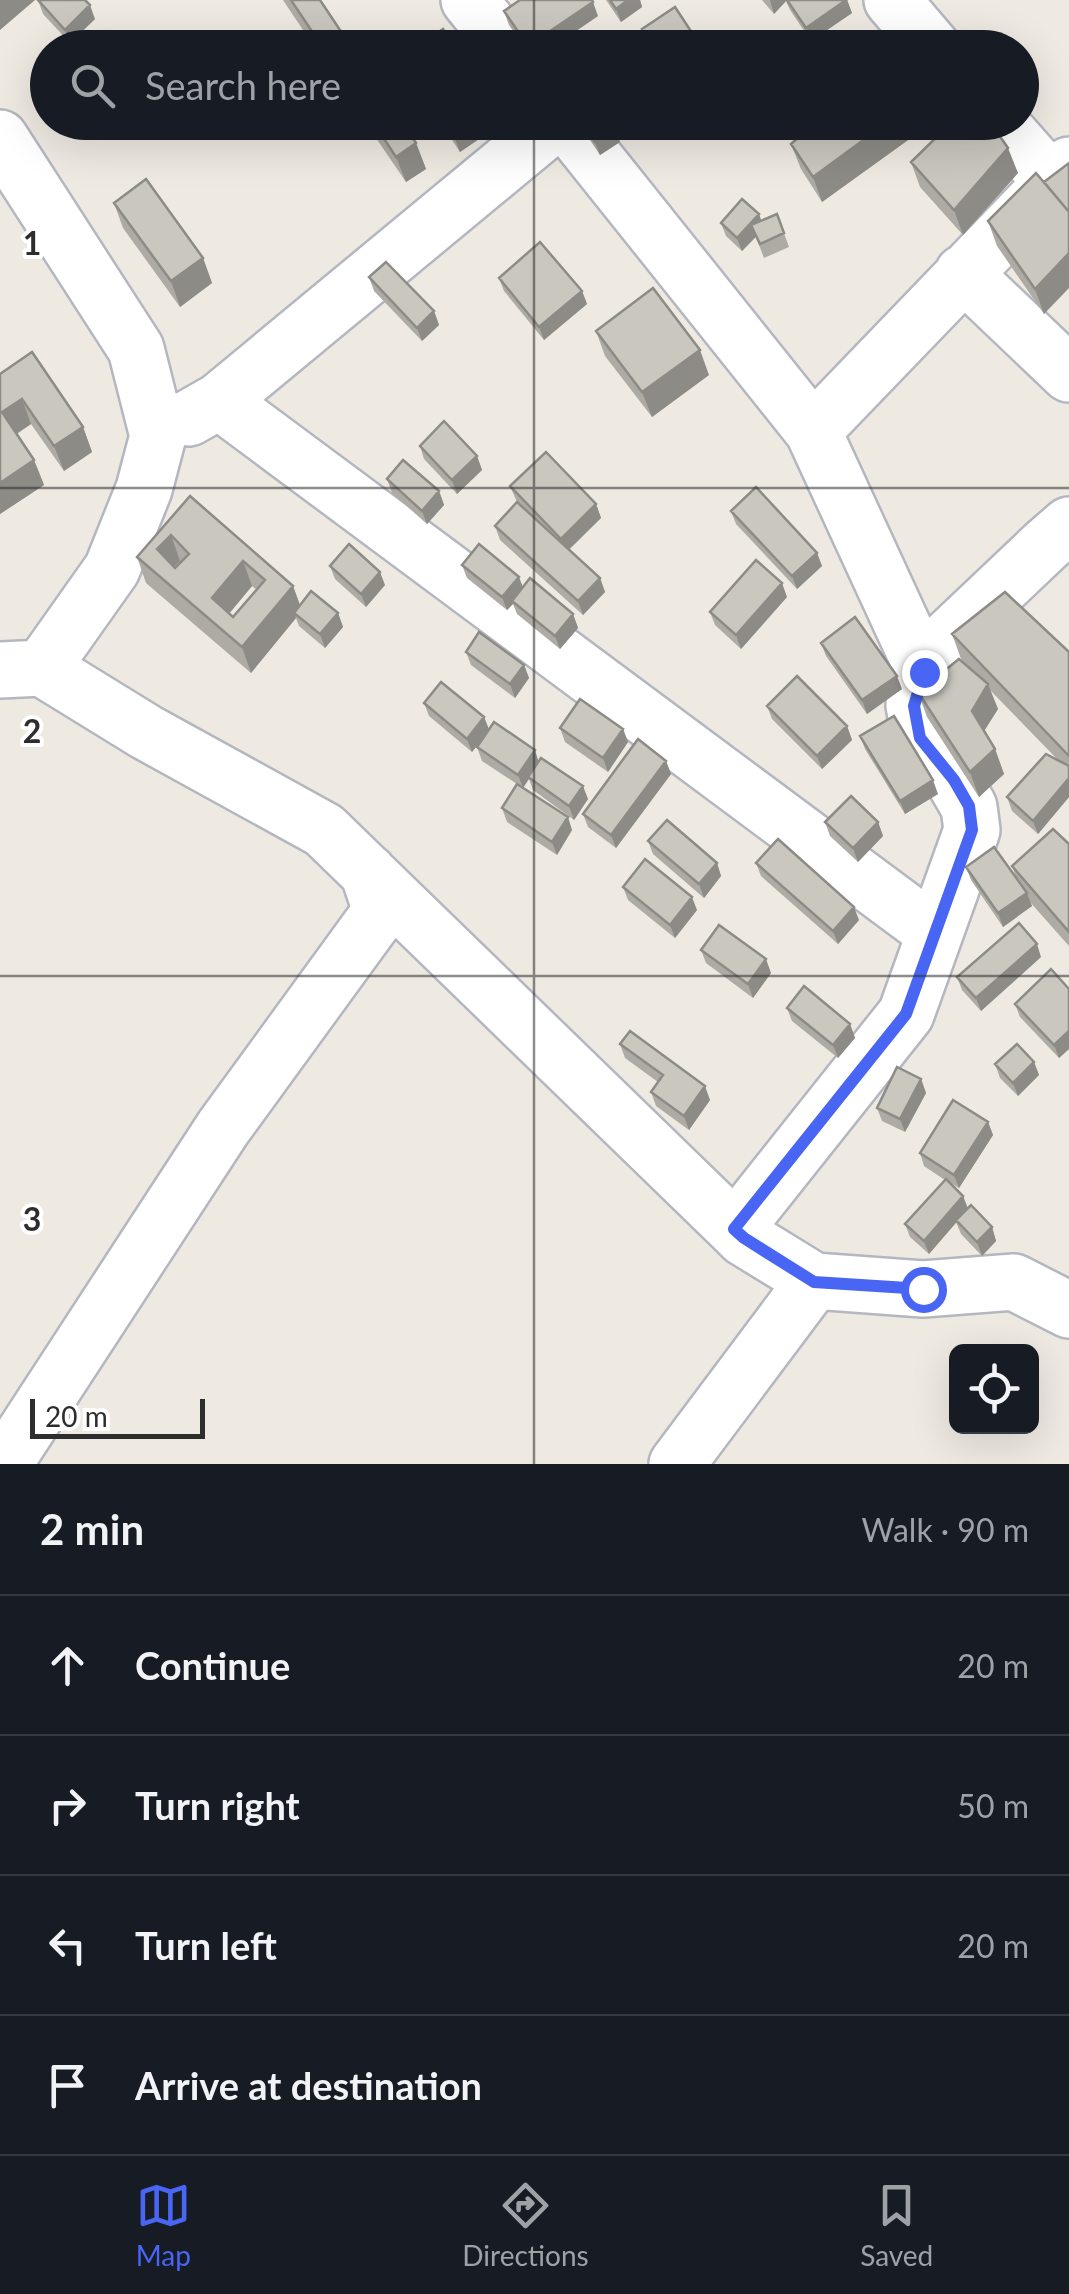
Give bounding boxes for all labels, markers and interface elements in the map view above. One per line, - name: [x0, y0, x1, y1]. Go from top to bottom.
- search box: [30, 30, 1039, 140]
- icon: search: [65, 58, 120, 113]
- text: Search here: [145, 62, 341, 108]
- text: 1: [23, 223, 41, 262]
- route end: [902, 650, 948, 696]
- text: 2: [23, 711, 41, 750]
- text: 3: [23, 1199, 41, 1238]
- route start: [901, 1267, 947, 1313]
- map controls: [949, 1344, 1039, 1434]
- button: locate: [949, 1344, 1039, 1434]
- scale bar: [30, 1394, 205, 1438]
- text: 20 m: [45, 1399, 108, 1433]
- text: 2 min: [40, 1504, 144, 1554]
- text: Walk · 90 m: [862, 1510, 1029, 1549]
- icon: ahead: [40, 1638, 95, 1693]
- text: Continue: [135, 1642, 290, 1688]
- text: 20 m: [957, 1646, 1029, 1685]
- icon: right: [40, 1778, 95, 1833]
- text: Turn right: [135, 1782, 300, 1828]
- text: 50 m: [957, 1786, 1029, 1825]
- icon: left: [40, 1918, 95, 1973]
- text: Turn left: [135, 1922, 277, 1968]
- text: 20 m: [957, 1926, 1029, 1965]
- icon: arrive: [40, 2058, 95, 2113]
- text: Arrive at destination: [135, 2062, 482, 2108]
- tab: Map: [136, 2178, 191, 2272]
- tab: Directions: [462, 2178, 589, 2272]
- tab: Saved: [860, 2178, 933, 2272]

